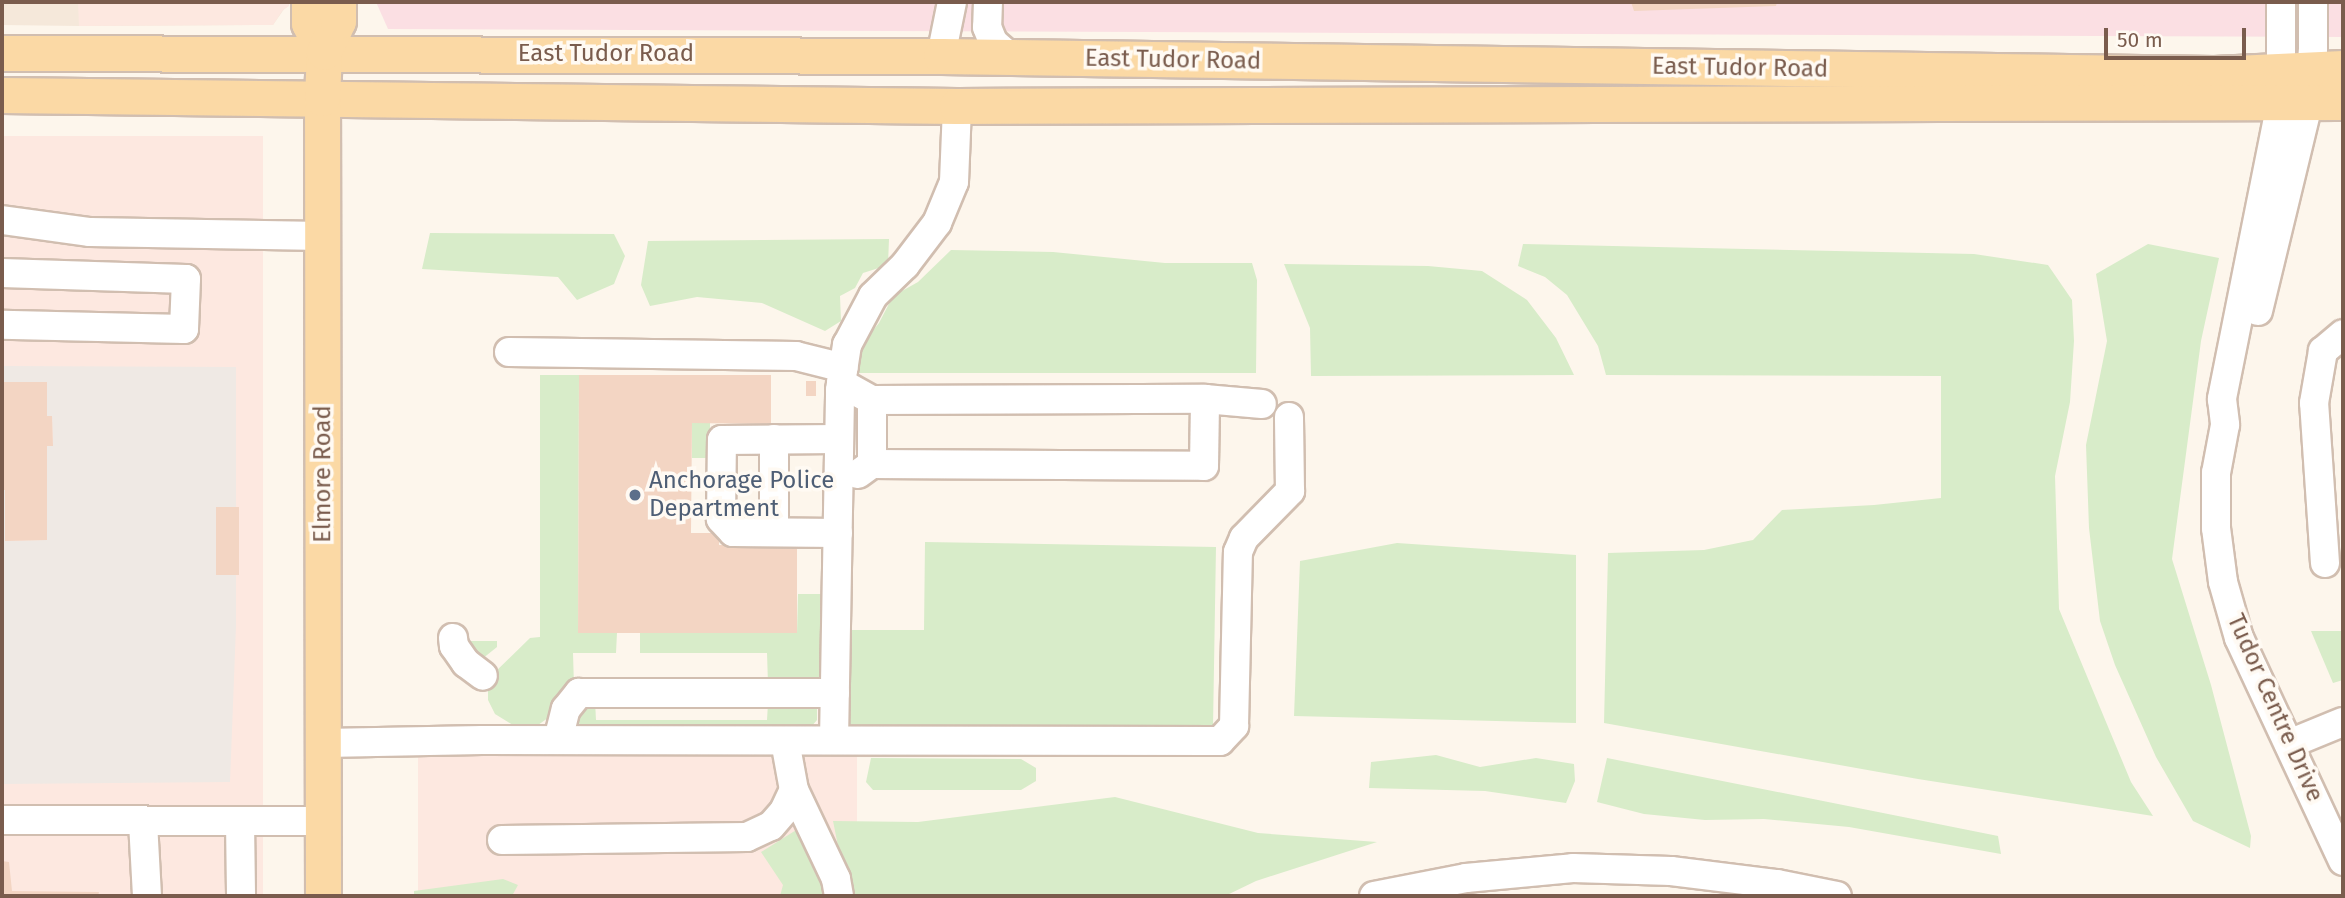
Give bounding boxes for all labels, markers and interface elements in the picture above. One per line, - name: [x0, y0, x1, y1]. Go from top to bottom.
- scale bar: [2107, 14, 2249, 58]
- text: 50 m: [2117, 27, 2163, 53]
- street label: East Tudor Road: [518, 40, 694, 68]
- street label: East Tudor Road: [1085, 44, 1261, 76]
- street label: East Tudor Road: [1652, 52, 1828, 84]
- street label: Elmore Road: [309, 405, 337, 543]
- place label: Anchorage Police Department: [649, 467, 834, 523]
- marker: Anchorage Police Department: [627, 487, 643, 503]
- street label: Tudor Centre Drive: [2221, 610, 2329, 806]

